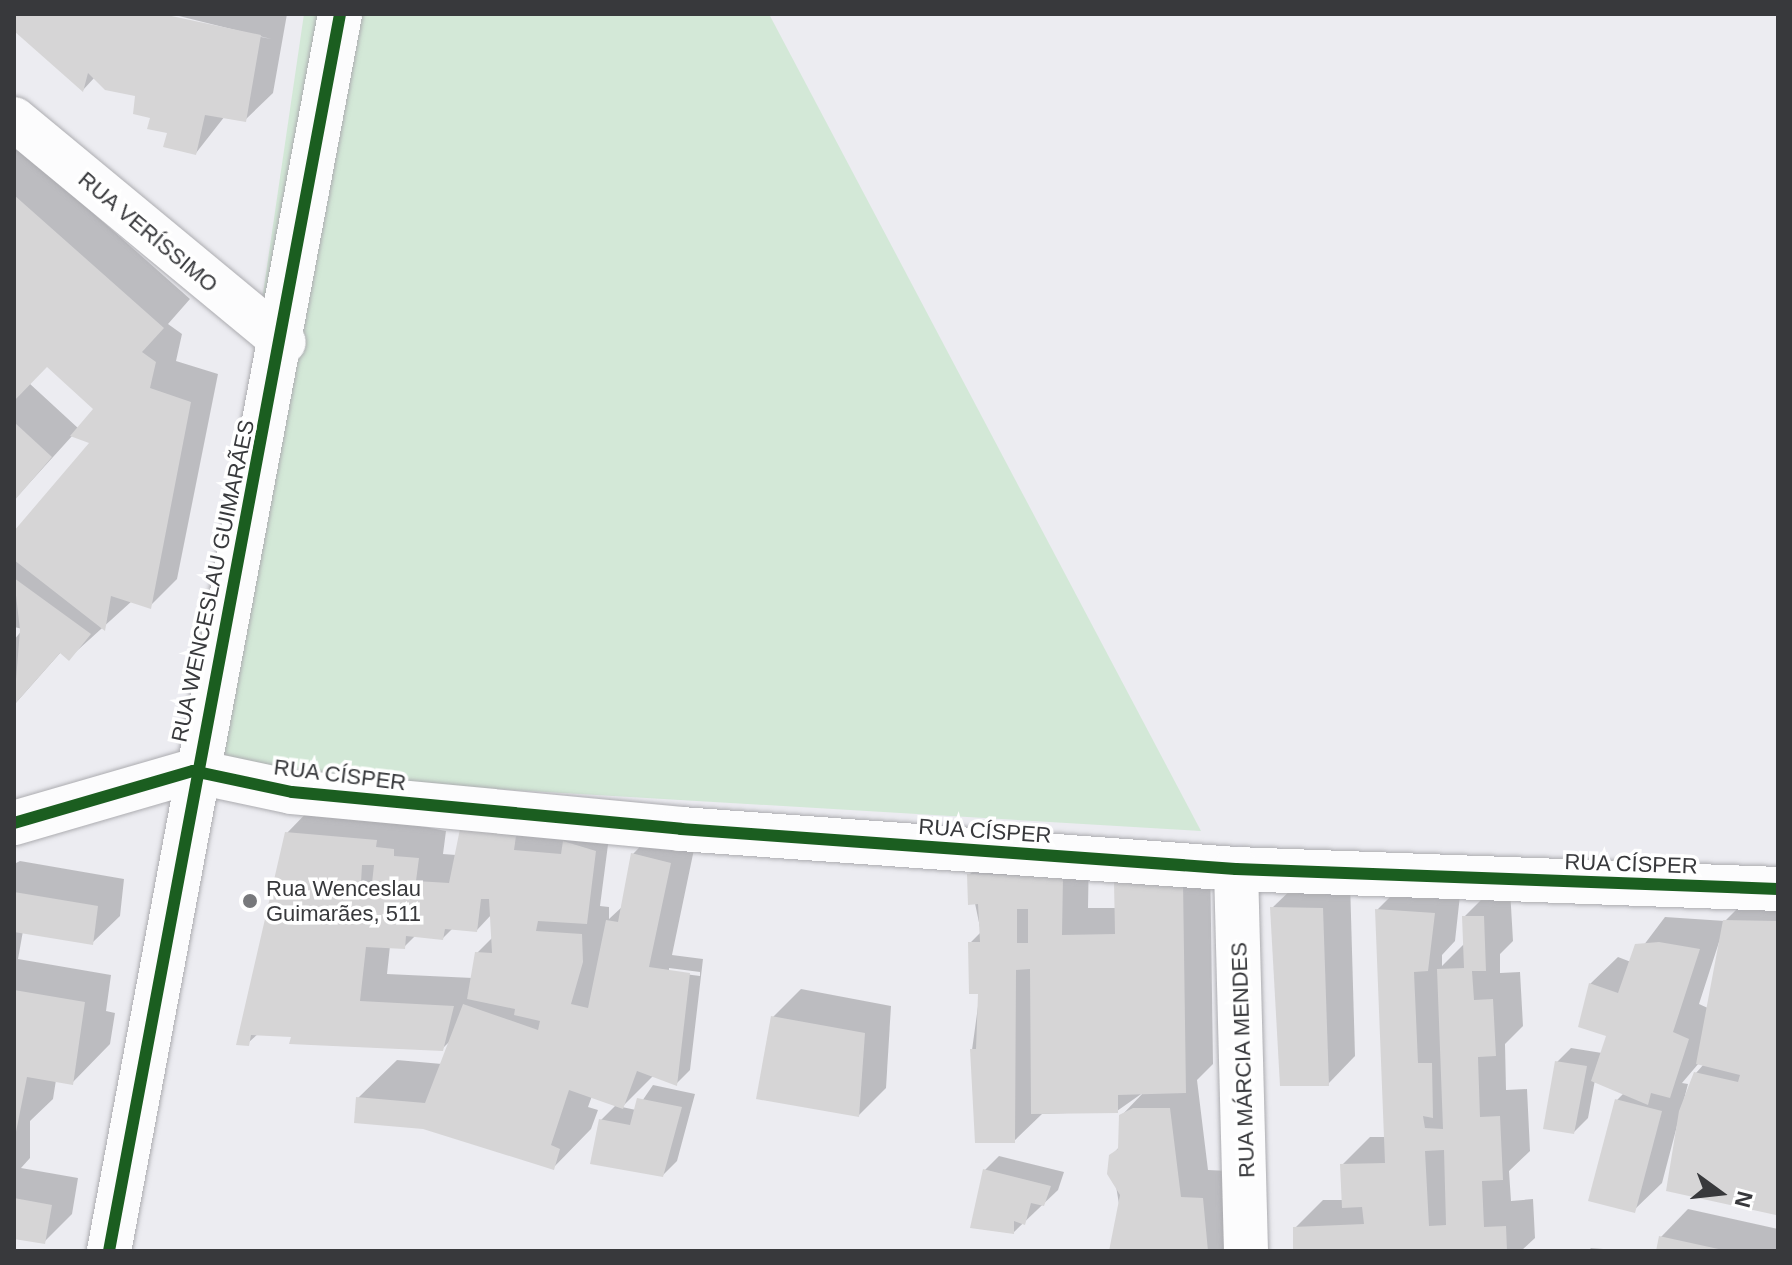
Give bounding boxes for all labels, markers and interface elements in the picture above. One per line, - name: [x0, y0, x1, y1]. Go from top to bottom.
- street label: RUA VERÍSSIMO: [73, 166, 223, 298]
- street label: RUA WENCESLAU GUIMARÃES: [166, 417, 260, 745]
- street label: RUA CÍSPER: [272, 754, 408, 796]
- street label: RUA CÍSPER: [917, 813, 1053, 849]
- street label: RUA CÍSPER: [1563, 848, 1699, 880]
- place label: Rua Wenceslau Guimarães, 511: [266, 875, 421, 926]
- marker: Rua Wenceslau Guimarães, 511: [241, 892, 259, 910]
- street label: RUA MÁRCIA MENDES: [1226, 940, 1260, 1180]
- north arrow: [1680, 1153, 1760, 1233]
- text: N: [1730, 1188, 1758, 1210]

